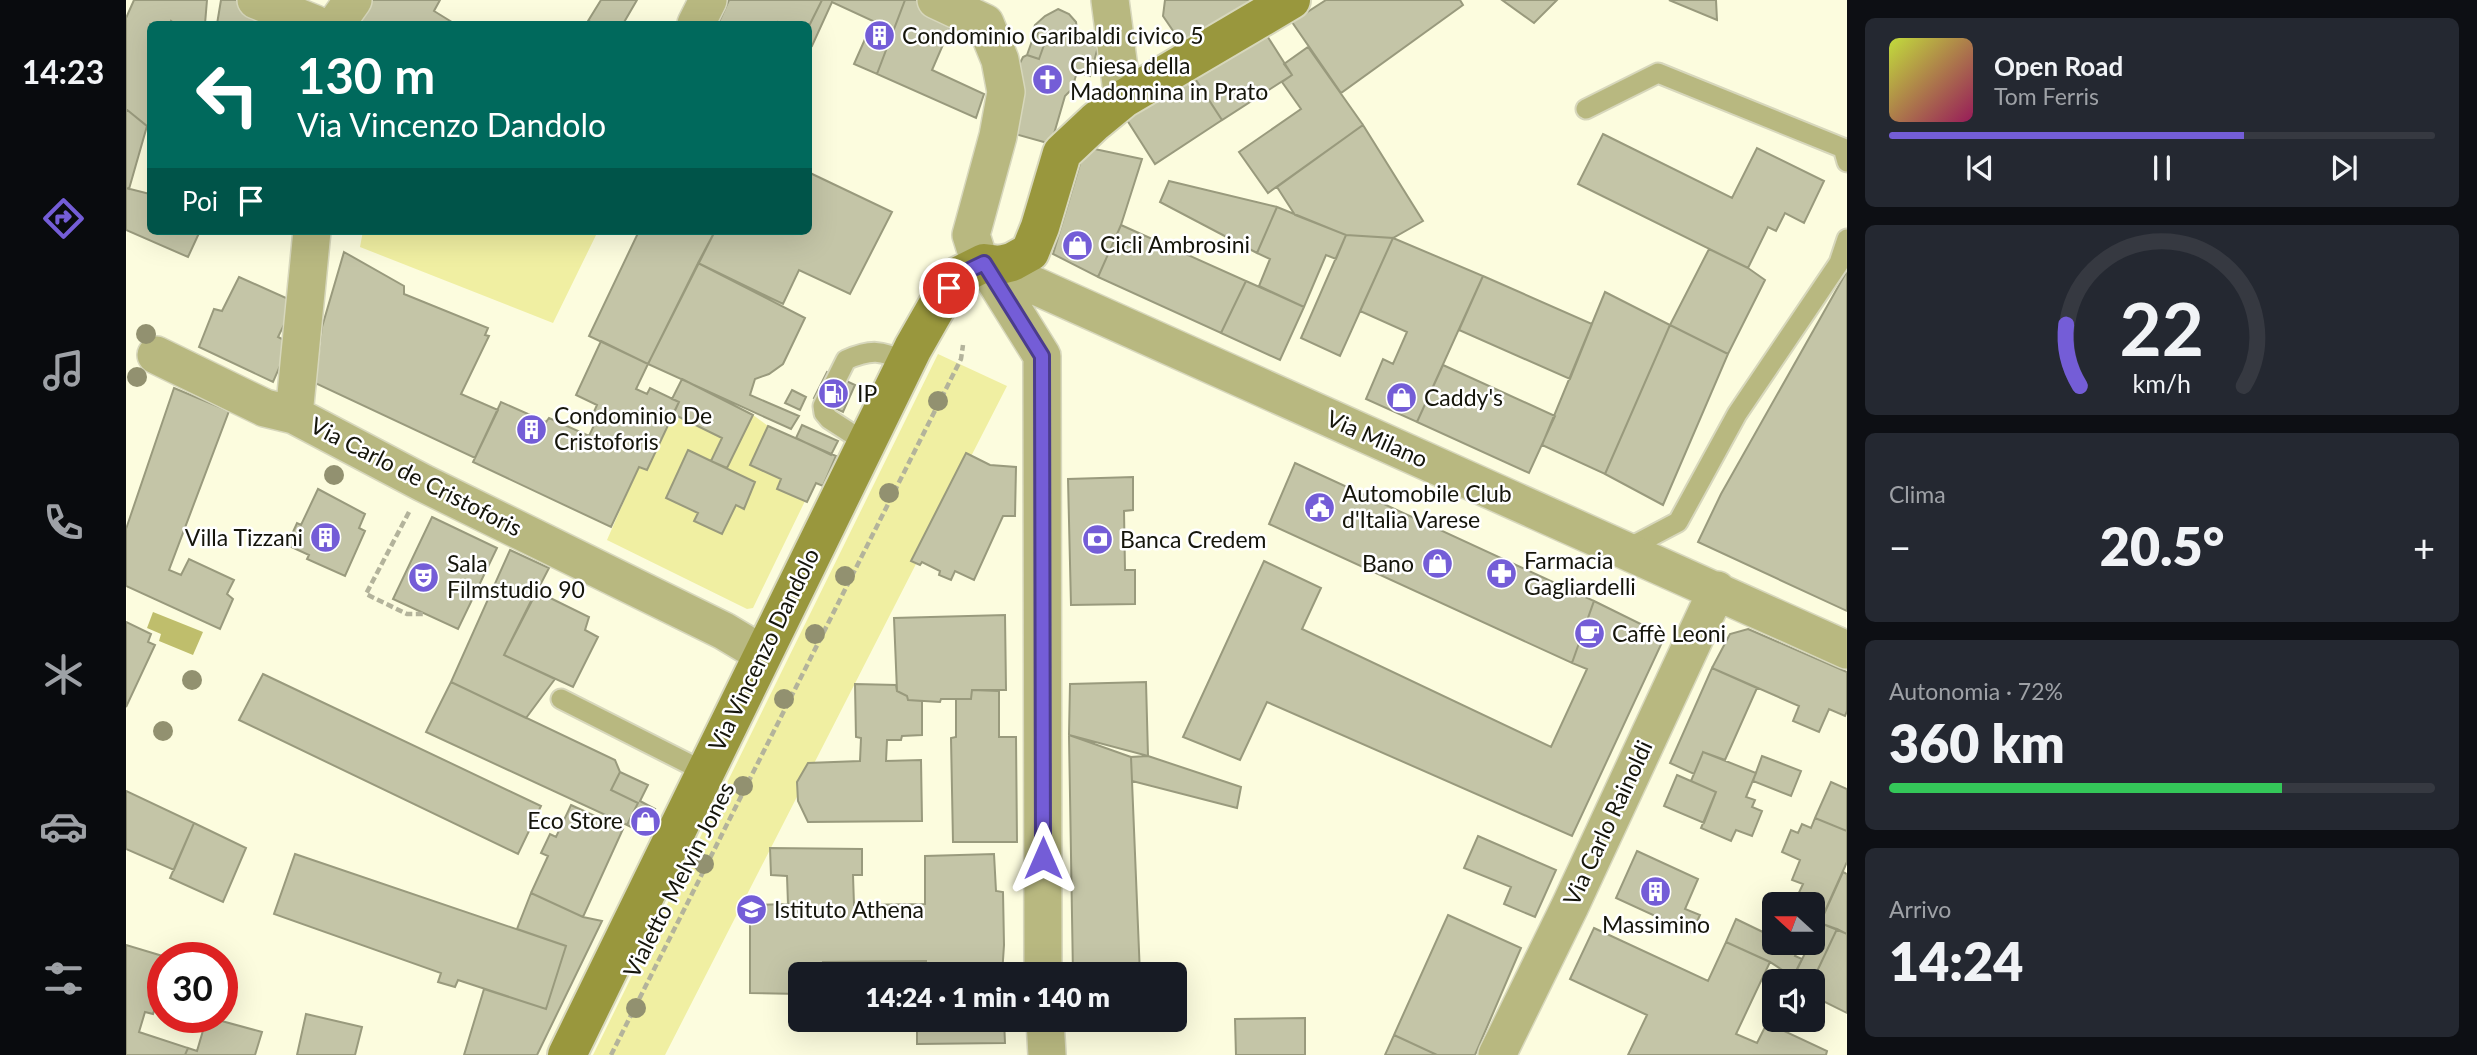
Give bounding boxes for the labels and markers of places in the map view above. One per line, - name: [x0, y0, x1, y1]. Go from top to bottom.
- building icon: Condominio Garibaldi civico 5: [862, 19, 896, 53]
- place label: Condominio Garibaldi civico 5: [902, 21, 1204, 49]
- place label: Chiesa della Madonnina in Prato: [1070, 51, 1268, 105]
- church icon: Chiesa della Madonnina in Prato: [1030, 62, 1064, 96]
- shop icon: Cicli Ambrosini: [1060, 228, 1094, 262]
- place label: Cicli Ambrosini: [1100, 230, 1250, 258]
- pin: [919, 258, 979, 318]
- fuel station icon: IP: [817, 377, 851, 411]
- place label: IP: [857, 379, 877, 407]
- shop icon: Caddy's: [1384, 381, 1418, 415]
- place label: Caddy's: [1424, 383, 1503, 411]
- place label: Condominio De Cristoforis: [554, 401, 712, 455]
- building icon: Condominio De Cristoforis: [514, 412, 548, 446]
- place label: Automobile Club d'Italia Varese: [1342, 479, 1512, 533]
- public building icon: Automobile Club d'Italia Varese: [1302, 490, 1336, 524]
- building icon: Villa Tizzani: [309, 521, 343, 555]
- place label: Villa Tizzani: [185, 523, 303, 551]
- bank icon: Banca Credem: [1080, 523, 1114, 557]
- place label: Banca Credem: [1120, 525, 1267, 553]
- place label: Farmacia Gagliardelli: [1524, 546, 1636, 600]
- shop icon: Bano: [1420, 547, 1454, 581]
- place label: Sala Filmstudio 90: [447, 549, 585, 603]
- place label: Bano: [1362, 549, 1414, 577]
- pharmacy icon: Farmacia Gagliardelli: [1484, 557, 1518, 591]
- theatre icon: Sala Filmstudio 90: [407, 560, 441, 594]
- cafe icon: Caffè Leoni: [1572, 617, 1606, 651]
- place label: Caffè Leoni: [1612, 619, 1726, 647]
- shop icon: Eco Store: [629, 804, 663, 838]
- place label: Eco Store: [527, 806, 623, 834]
- building icon: Massimino: [1639, 874, 1673, 908]
- school or university icon: Istituto Athena: [734, 893, 768, 927]
- place label: Istituto Athena: [774, 895, 924, 923]
- place label: Massimino: [1602, 910, 1710, 938]

